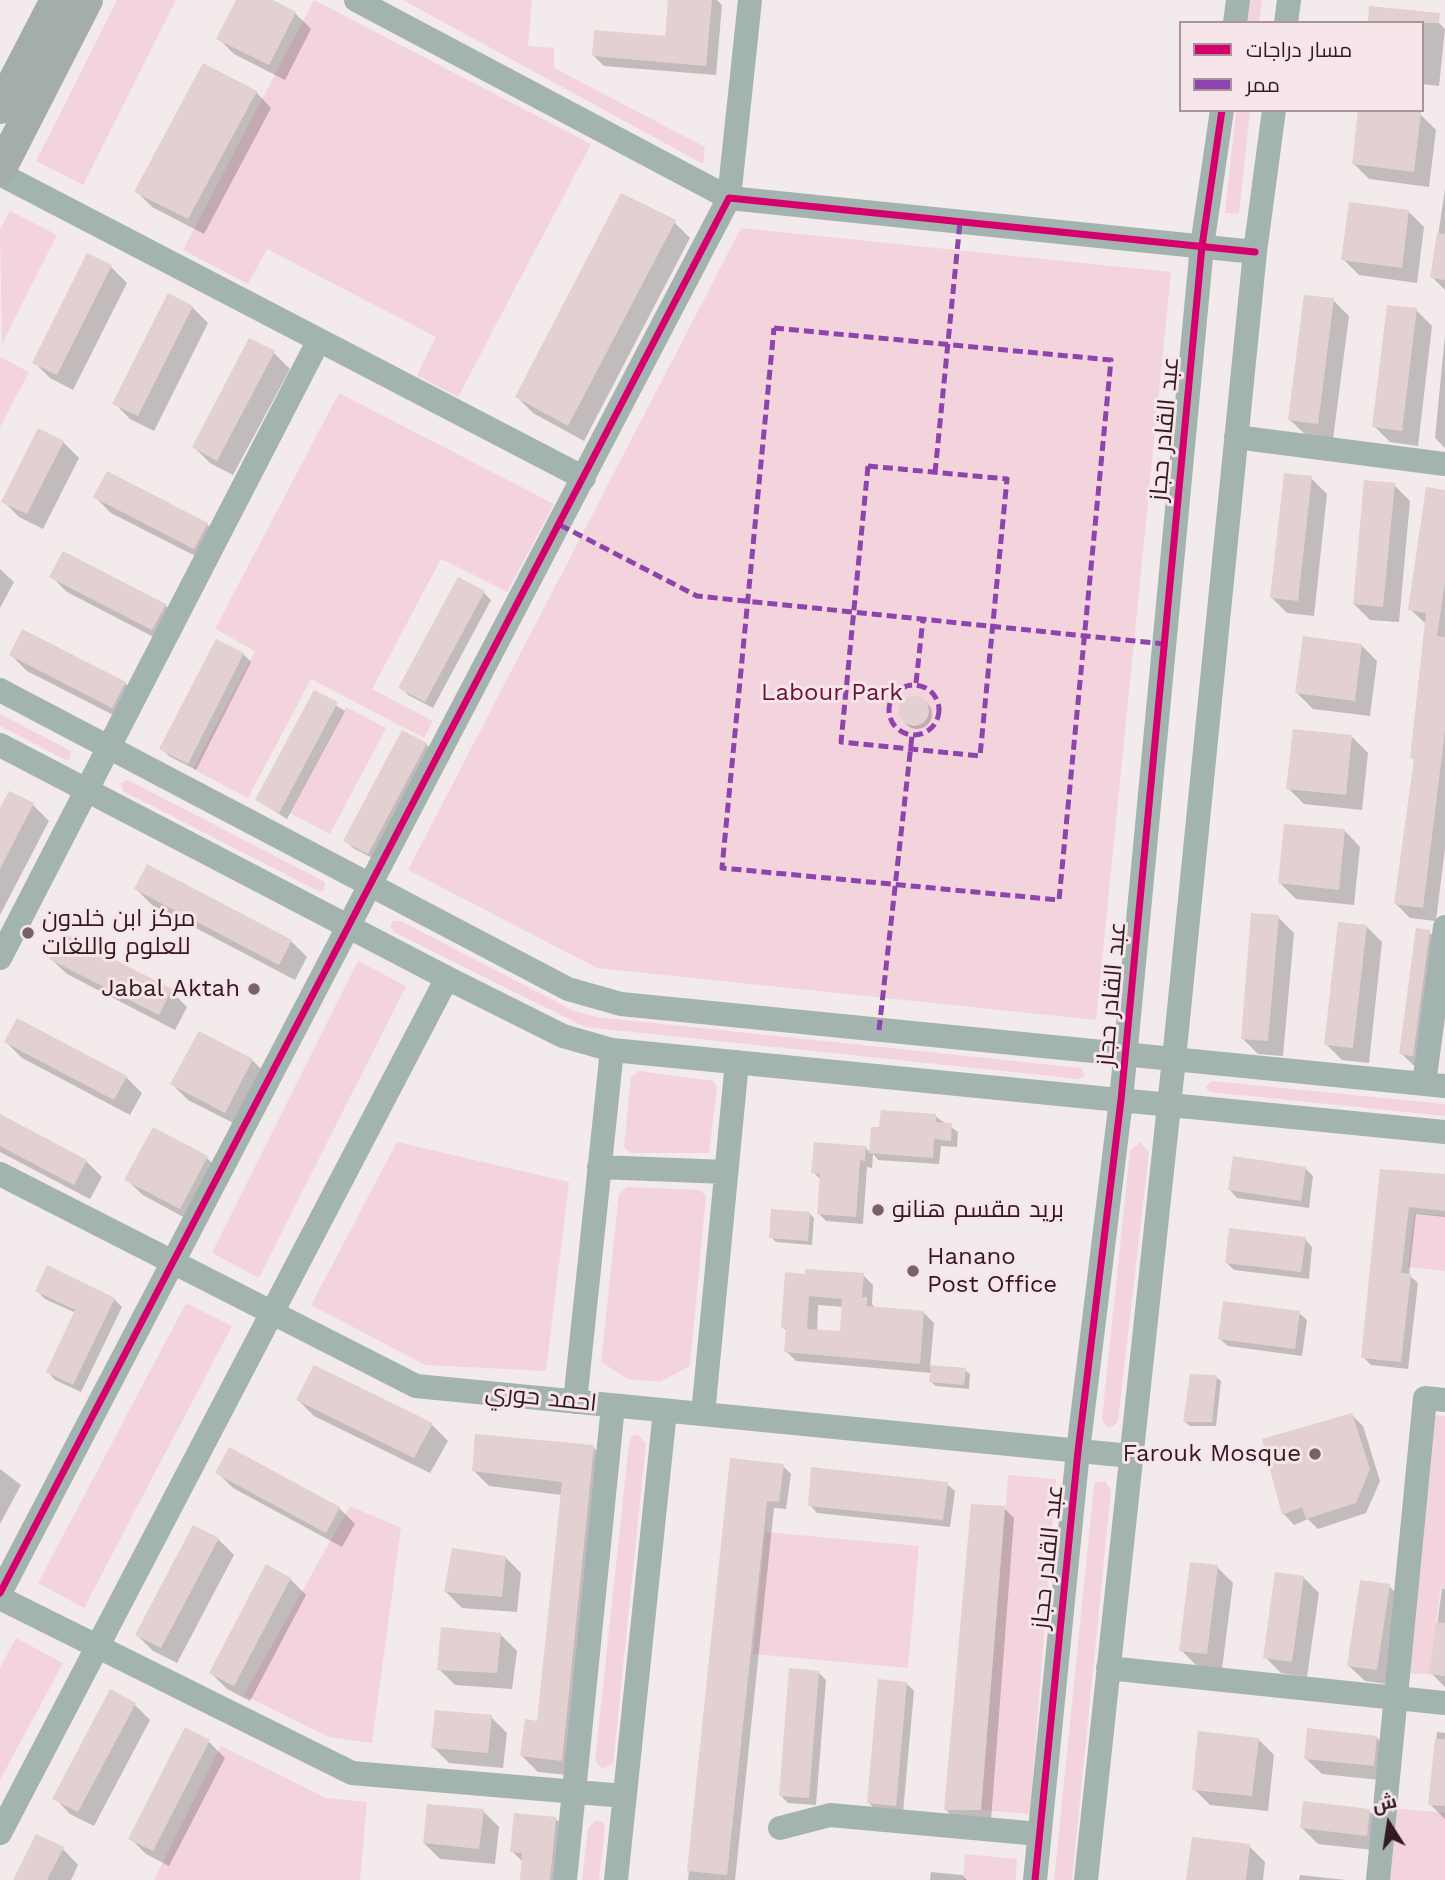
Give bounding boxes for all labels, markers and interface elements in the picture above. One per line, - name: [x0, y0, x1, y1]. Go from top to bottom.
- legend: [1179, 21, 1424, 112]
- text: مسار دراجات: [1246, 37, 1352, 62]
- text: ممر: [1246, 72, 1280, 97]
- street label: عبد القادر حجاز: [1144, 356, 1186, 502]
- park label: Labour Park: [761, 679, 903, 707]
- place label: مركز ابن خلدون للعلوم واللغات: [42, 905, 195, 961]
- street label: عبد القادر حجاز: [1091, 921, 1133, 1067]
- marker: مركز ابن خلدون للعلوم واللغات: [20, 925, 36, 941]
- place label: Jabal Aktah: [101, 975, 240, 1003]
- marker: Jabal Aktah: [246, 981, 262, 997]
- place label: بريد مقسم هنانو: [892, 1196, 1064, 1224]
- marker: بريد مقسم هنانو: [870, 1202, 886, 1218]
- place label: Hanano Post Office: [927, 1243, 1057, 1299]
- marker: Hanano Post Office: [905, 1263, 921, 1279]
- street label: احمد حوري: [484, 1378, 598, 1418]
- place label: Farouk Mosque: [1123, 1440, 1301, 1468]
- marker: Farouk Mosque: [1307, 1446, 1323, 1462]
- street label: عبد القادر حجاز: [1026, 1483, 1070, 1631]
- north arrow: [1354, 1789, 1424, 1859]
- text: ش: [1370, 1789, 1399, 1817]

